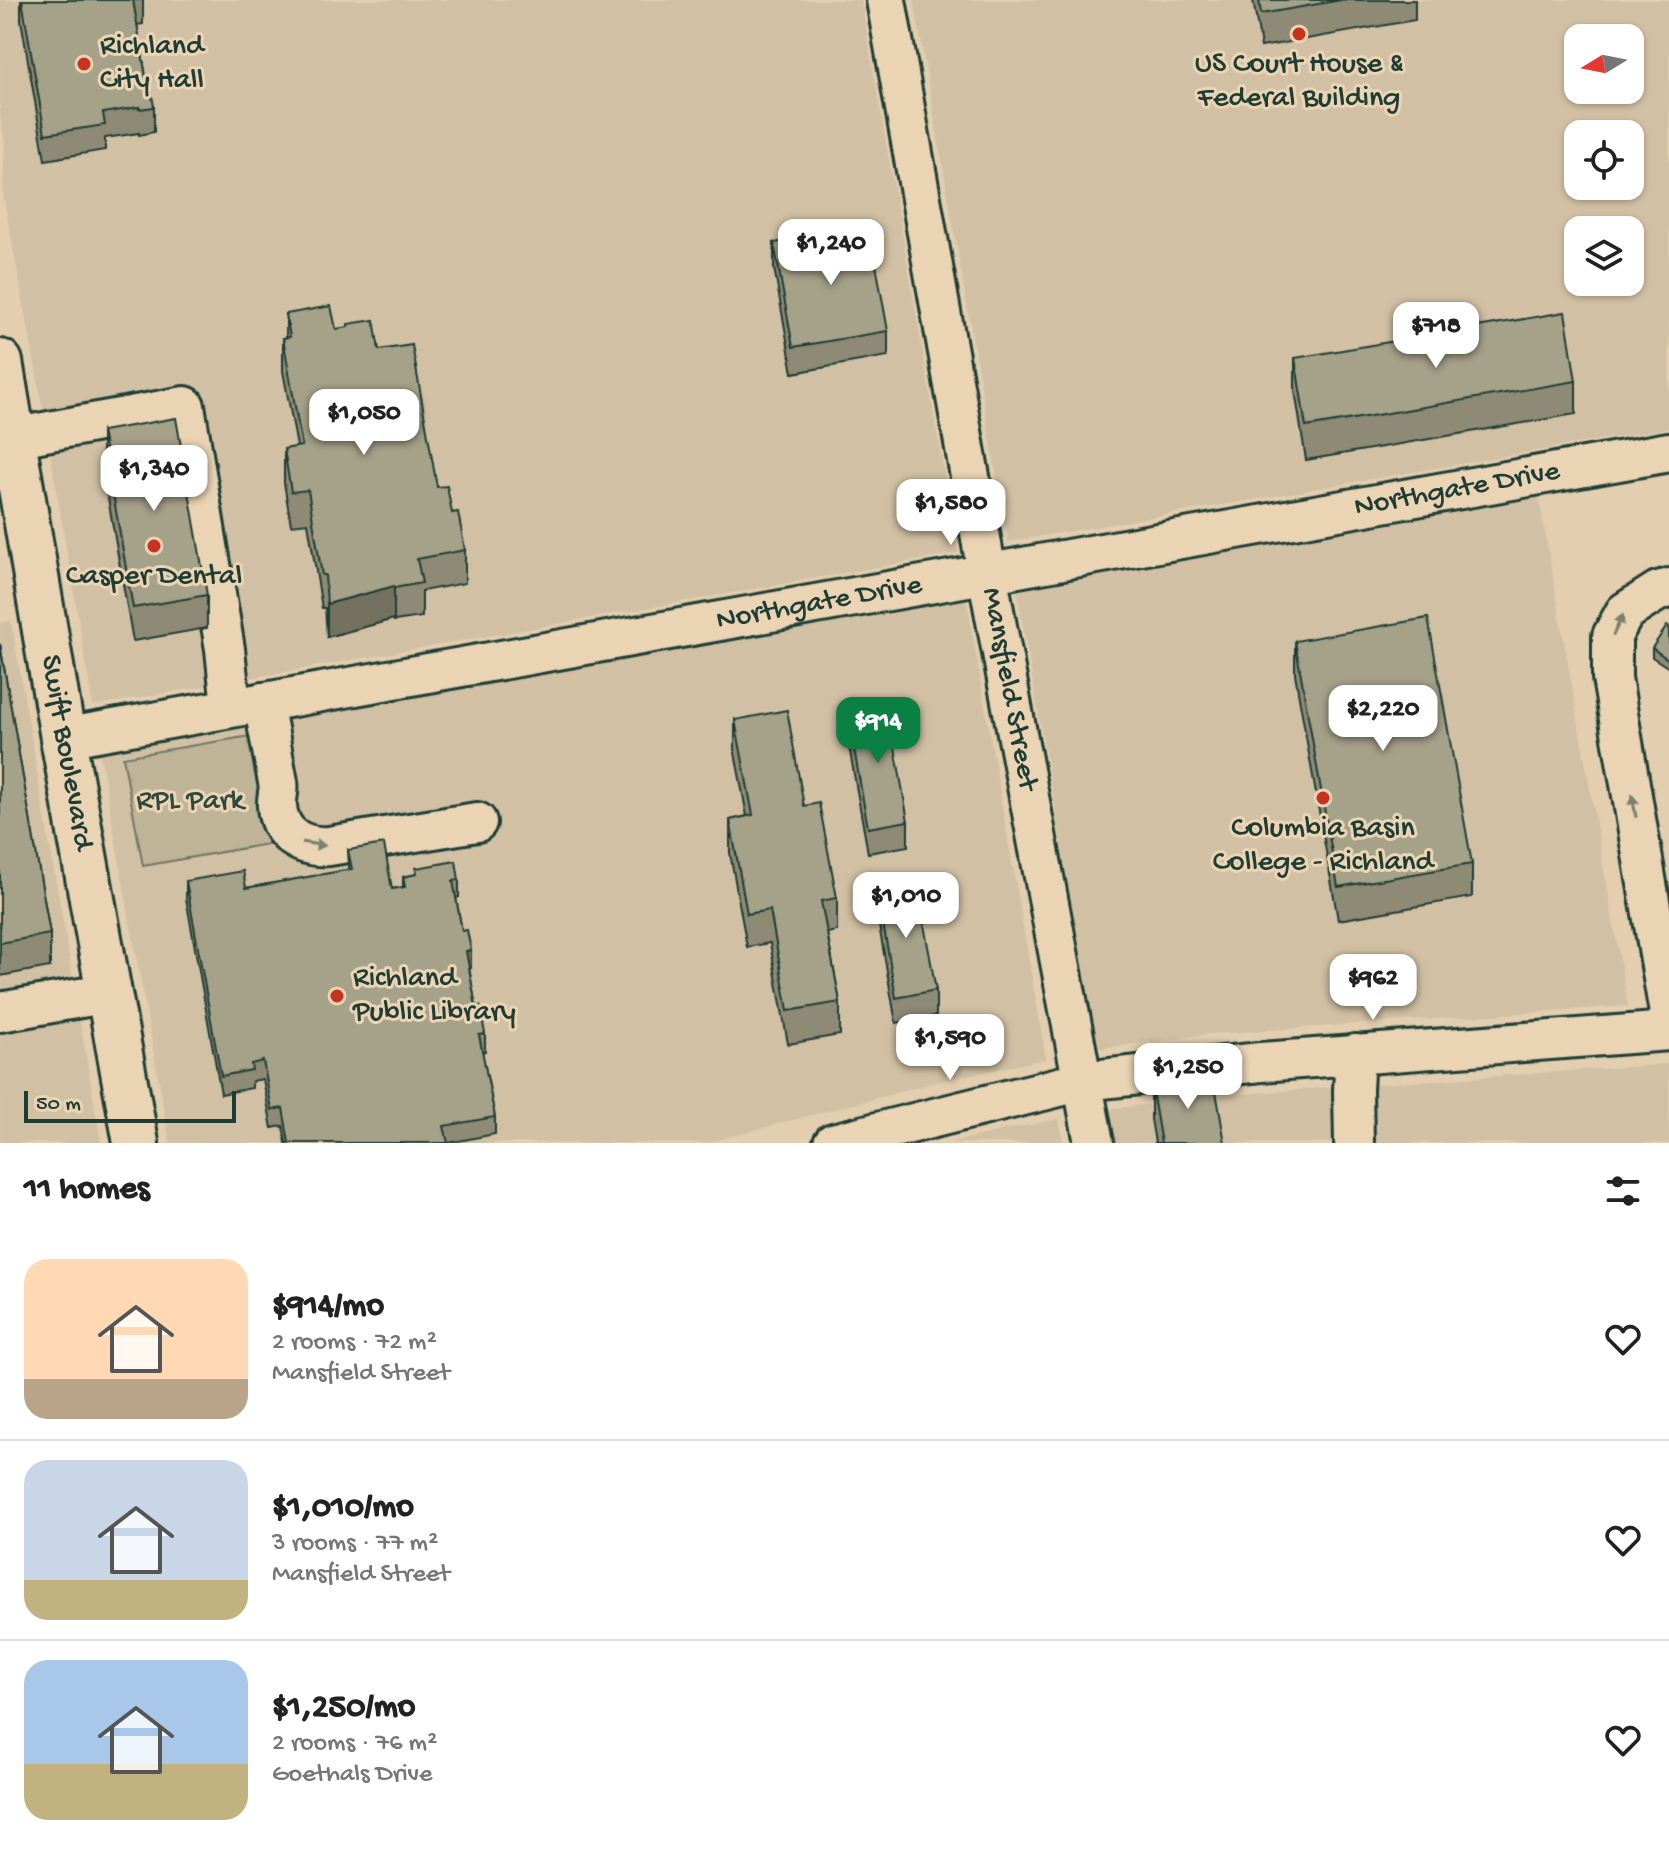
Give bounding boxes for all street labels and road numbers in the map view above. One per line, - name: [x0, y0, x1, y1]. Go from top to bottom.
- street label: Northgate Drive: [1352, 454, 1563, 525]
- street label: Northgate Drive: [714, 568, 925, 639]
- street label: Mansfield Street: [973, 585, 1045, 796]
- street label: Swift Boulevard: [32, 652, 101, 855]

